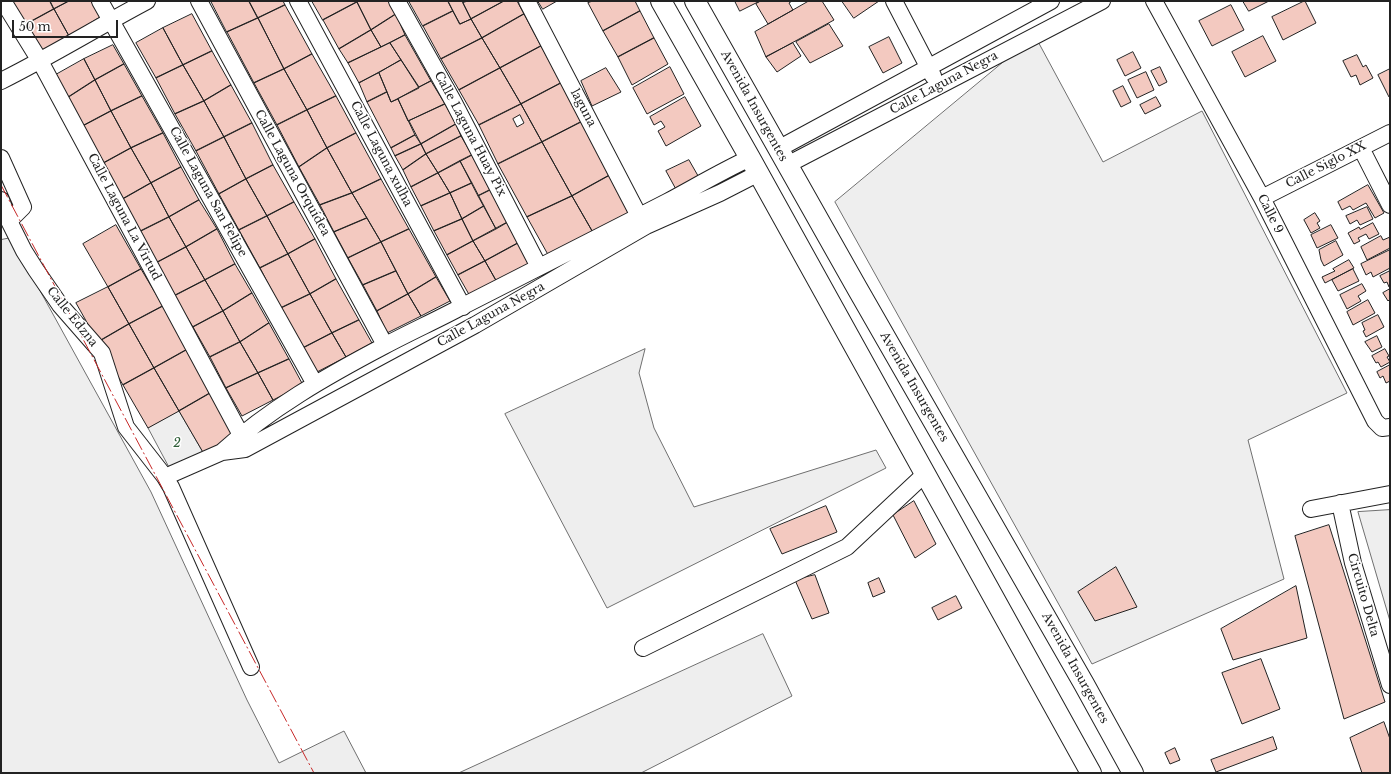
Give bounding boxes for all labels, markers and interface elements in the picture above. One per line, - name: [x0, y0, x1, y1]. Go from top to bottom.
- scale bar: [14, 12, 120, 38]
- text: 50 m: [19, 19, 51, 34]
- street label: Avenida Insurgentes: [717, 48, 791, 164]
- street label: Calle Laguna Negra: [888, 48, 1000, 118]
- street label: Calle Laguna Huay Pix: [431, 69, 509, 199]
- street label: laguna: [567, 87, 599, 129]
- street label: Calle Laguna xulha: [347, 99, 415, 209]
- street label: Calle Laguna Orquídea: [251, 107, 333, 239]
- street label: Calle Laguna San Felipe: [166, 124, 250, 260]
- street label: Calle Siglo XX: [1283, 139, 1369, 191]
- street label: Calle Laguna La Virtud: [84, 151, 164, 283]
- street label: Calle 9: [1254, 192, 1286, 236]
- street label: Calle Laguna Negra: [435, 280, 547, 350]
- street label: Calle Edzna: [43, 284, 101, 350]
- street label: Avenida Insurgentes: [877, 329, 951, 445]
- park label: 2: [173, 437, 181, 451]
- street label: Circuito Delta: [1344, 552, 1382, 638]
- street label: Avenida Insurgentes: [1038, 610, 1112, 726]

